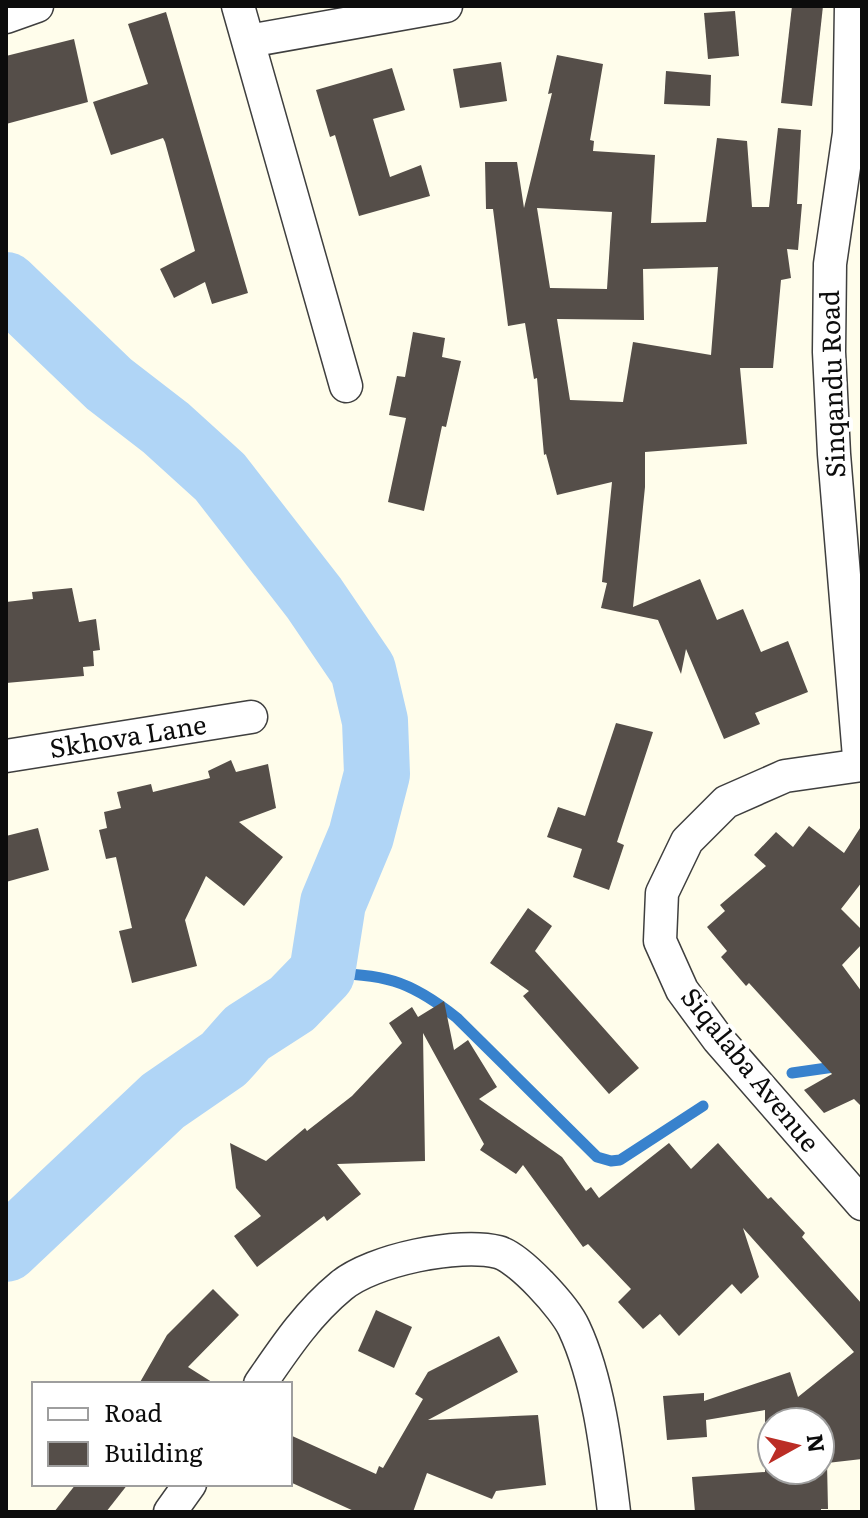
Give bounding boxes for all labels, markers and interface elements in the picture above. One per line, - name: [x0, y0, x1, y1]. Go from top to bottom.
- street label: Sinqandu Road: [808, 290, 853, 479]
- street label: Skhova Lane: [46, 703, 209, 766]
- street label: Siqalaba Avenue: [673, 978, 831, 1159]
- legend: [32, 1382, 292, 1486]
- text: Road: [104, 1394, 163, 1429]
- north arrow: [756, 1406, 836, 1486]
- text: N: [800, 1432, 835, 1454]
- text: Building: [104, 1434, 203, 1469]

